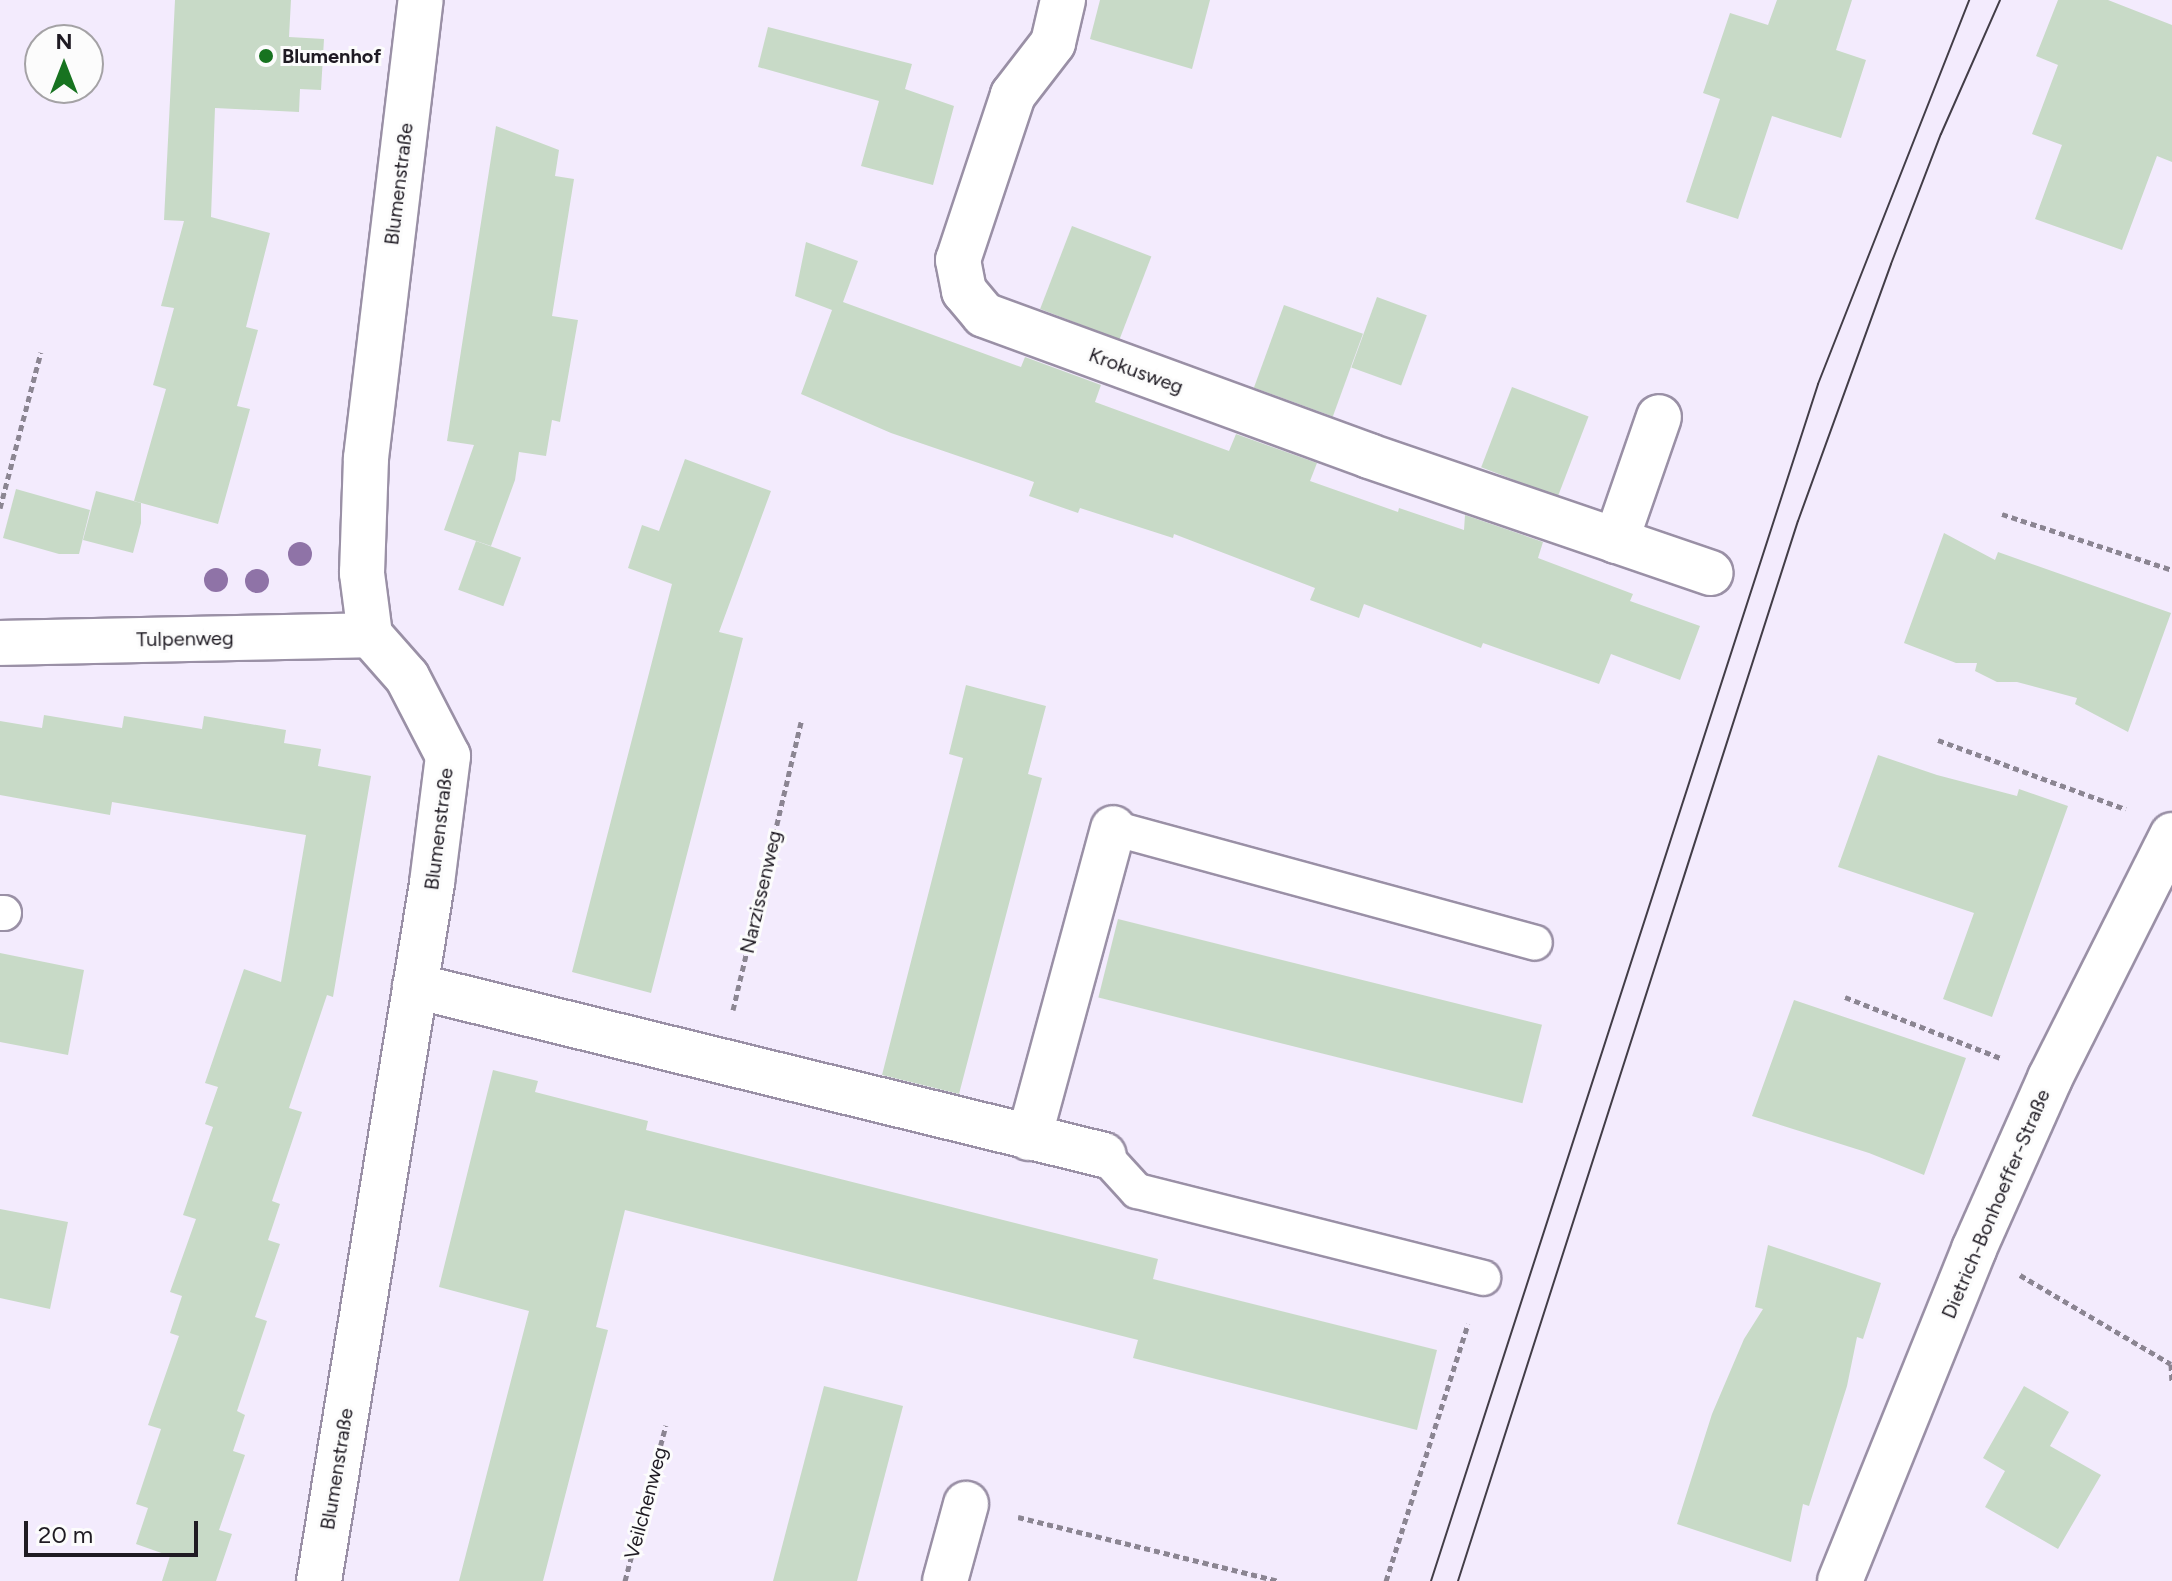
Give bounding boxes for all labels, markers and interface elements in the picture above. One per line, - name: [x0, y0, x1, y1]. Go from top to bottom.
- north arrow: [24, 24, 104, 104]
- text: N: [55, 28, 73, 55]
- place label: Blumenhof: [282, 44, 381, 68]
- marker: Blumenhof: [257, 47, 275, 65]
- street label: Blumenstraße: [380, 122, 418, 246]
- street label: Krokusweg: [1085, 343, 1187, 399]
- street label: Tulpenweg: [136, 626, 234, 652]
- street label: Blumenstraße: [420, 767, 458, 891]
- street label: Narzissenweg: [735, 828, 787, 956]
- street label: Dietrich-Bonhoeffer-Straße: [1937, 1086, 2055, 1322]
- street label: Blumenstraße: [316, 1406, 358, 1532]
- street label: Veilchenweg: [620, 1444, 672, 1562]
- scale bar: [28, 1505, 202, 1555]
- text: 20 m: [38, 1520, 93, 1549]

